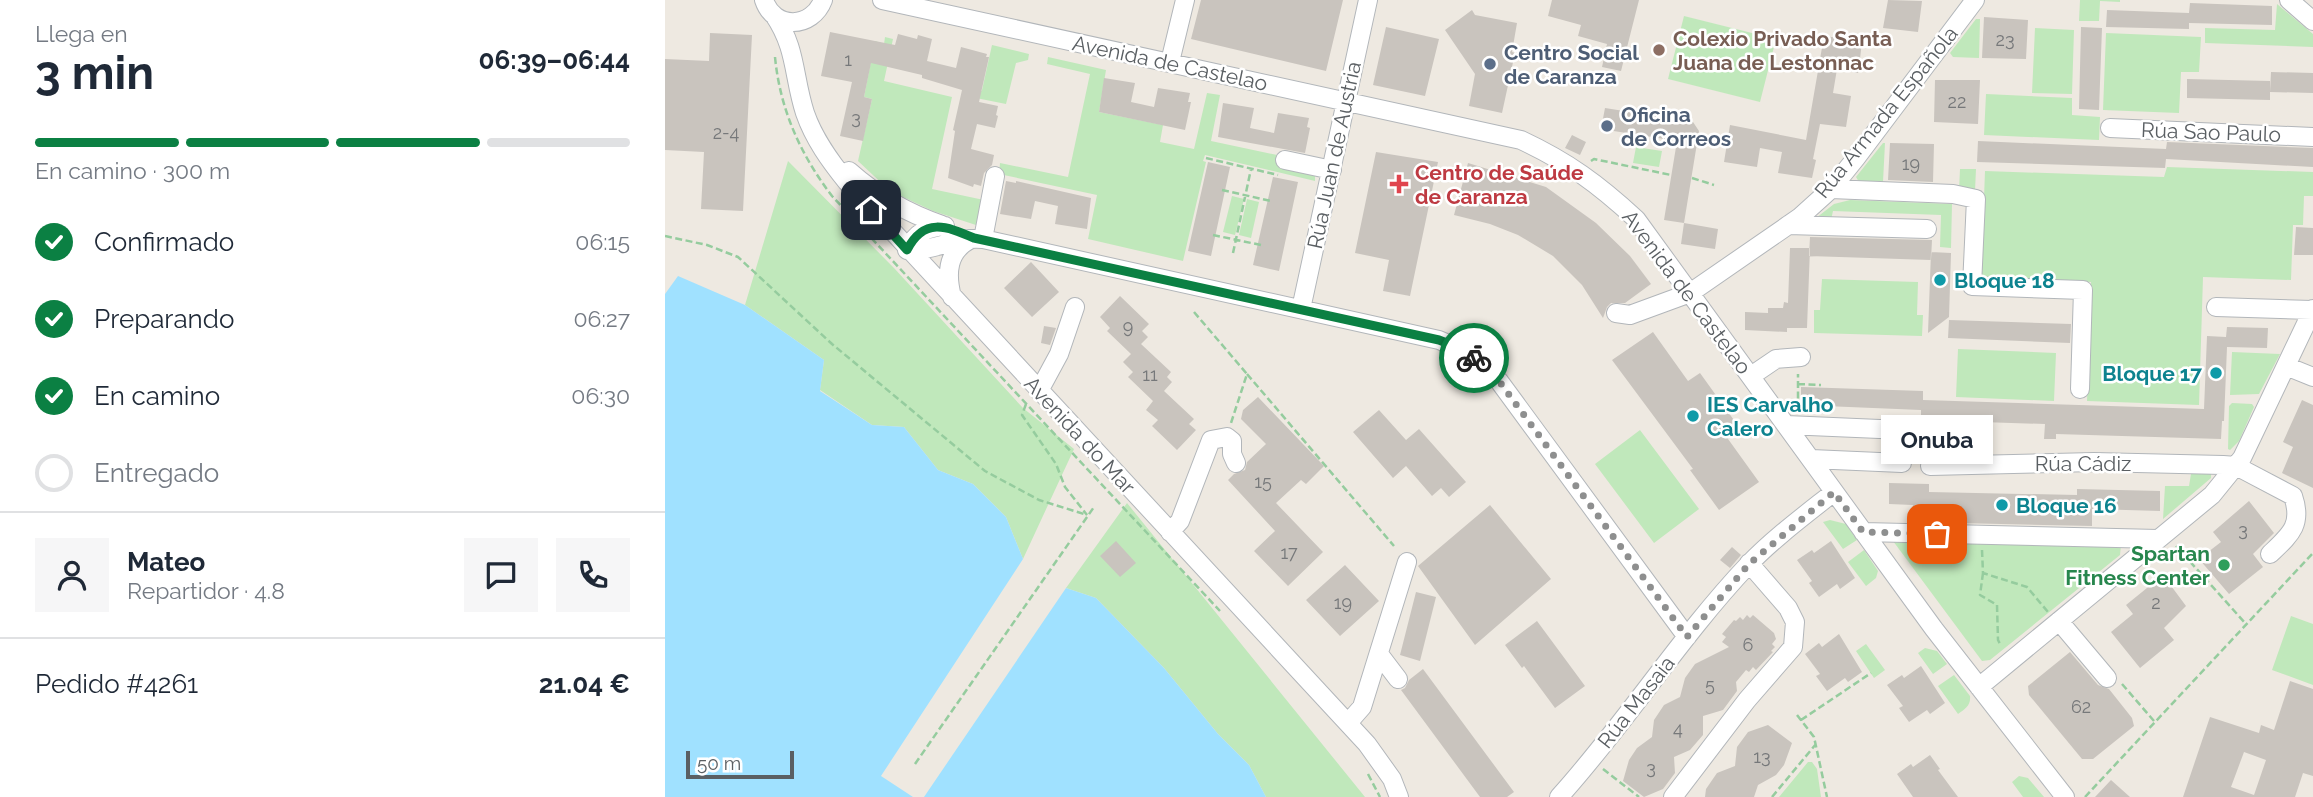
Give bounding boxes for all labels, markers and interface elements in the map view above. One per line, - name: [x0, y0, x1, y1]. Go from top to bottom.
- text: Llega en: [35, 20, 128, 47]
- street label: Rúa Armada Española: [1809, 21, 1963, 203]
- place label: Colexio Privado Santa Juana de Lestonnac: [1673, 26, 1892, 75]
- house number: 23: [1996, 29, 2015, 50]
- street label: Avenida de Castelao: [1070, 30, 1270, 96]
- place label: Centro Social de Caranza: [1504, 40, 1639, 89]
- marker: Colexio Privado Santa Juana de Lestonnac: [1651, 42, 1667, 58]
- text: 06:39–06:44: [478, 45, 630, 75]
- text: 3 min: [35, 46, 154, 100]
- house number: 1: [844, 49, 852, 70]
- marker: Centro Social de Caranza: [1482, 56, 1498, 72]
- street label: Rúa Juan de Austria: [1302, 59, 1366, 251]
- house number: 22: [1948, 91, 1966, 112]
- place label: Oficina de Correos: [1621, 102, 1731, 151]
- house number: 3: [851, 107, 861, 128]
- street label: Rúa Sao Paulo: [2141, 117, 2281, 147]
- marker: Oficina de Correos: [1599, 118, 1615, 134]
- house number: 2-4: [713, 122, 740, 143]
- house number: 19: [1902, 153, 1920, 174]
- text: En camino · 300 m: [35, 157, 230, 184]
- place label: Centro de Saúde de Caranza: [1415, 160, 1584, 209]
- marker: Centro de Saúde de Caranza: [1389, 174, 1409, 194]
- pin: [841, 180, 901, 240]
- icon: home: [852, 191, 890, 229]
- street label: Avenida de Castelao: [1617, 205, 1757, 379]
- icon: check: [35, 223, 73, 261]
- text: Confirmado: [94, 227, 234, 257]
- text: 06:15: [575, 228, 630, 255]
- place label: Bloque 18: [1954, 268, 2055, 293]
- marker: Bloque 18: [1932, 272, 1948, 288]
- icon: check: [35, 300, 73, 338]
- text: Preparando: [94, 304, 234, 334]
- text: 06:27: [573, 305, 630, 332]
- house number: 9: [1123, 316, 1133, 337]
- courier: [1439, 323, 1509, 393]
- icon: bike: [1455, 339, 1493, 377]
- place label: Bloque 17: [2102, 361, 2202, 386]
- house number: 11: [1142, 364, 1158, 385]
- marker: Bloque 17: [2208, 365, 2224, 381]
- street label: Avenida do Mar: [1019, 371, 1141, 499]
- icon: check: [35, 377, 73, 415]
- text: En camino: [94, 381, 220, 411]
- text: 06:30: [571, 382, 630, 409]
- place label: IES Carvalho Calero: [1707, 392, 1834, 441]
- marker: IES Carvalho Calero: [1685, 408, 1701, 424]
- callout: Onuba: [1881, 415, 1993, 464]
- text: Onuba: [1900, 426, 1974, 453]
- street label: Rúa Cádiz: [2035, 451, 2131, 476]
- text: Entregado: [94, 458, 219, 488]
- house number: 15: [1254, 471, 1272, 492]
- place label: Bloque 16: [2016, 493, 2117, 518]
- marker: Bloque 16: [1994, 497, 2010, 513]
- pin: [1907, 504, 1967, 564]
- icon: bag: [1918, 515, 1956, 553]
- house number: 3: [2238, 519, 2248, 540]
- button: person: [35, 538, 109, 612]
- button: chat: [464, 538, 538, 612]
- button: phone: [556, 538, 630, 612]
- place label: Spartan Fitness Center: [2065, 541, 2210, 590]
- house number: 17: [1280, 542, 1298, 563]
- text: Mateo: [127, 547, 205, 577]
- marker: Spartan Fitness Center: [2216, 557, 2232, 573]
- text: Repartidor · 4.8: [127, 577, 285, 604]
- house number: 19: [1334, 592, 1352, 613]
- house number: 2: [2151, 592, 2161, 613]
- house number: 6: [1743, 634, 1754, 655]
- street label: Rúa Masaia: [1592, 651, 1680, 753]
- text: Pedido #4261: [35, 669, 198, 699]
- text: 21.04 €: [539, 669, 630, 699]
- house number: 5: [1705, 674, 1715, 695]
- house number: 62: [2071, 696, 2091, 717]
- house number: 4: [1673, 718, 1683, 739]
- house number: 13: [1753, 746, 1771, 767]
- scale bar: [686, 748, 795, 780]
- text: 50 m: [697, 752, 741, 774]
- house number: 3: [1646, 757, 1656, 778]

